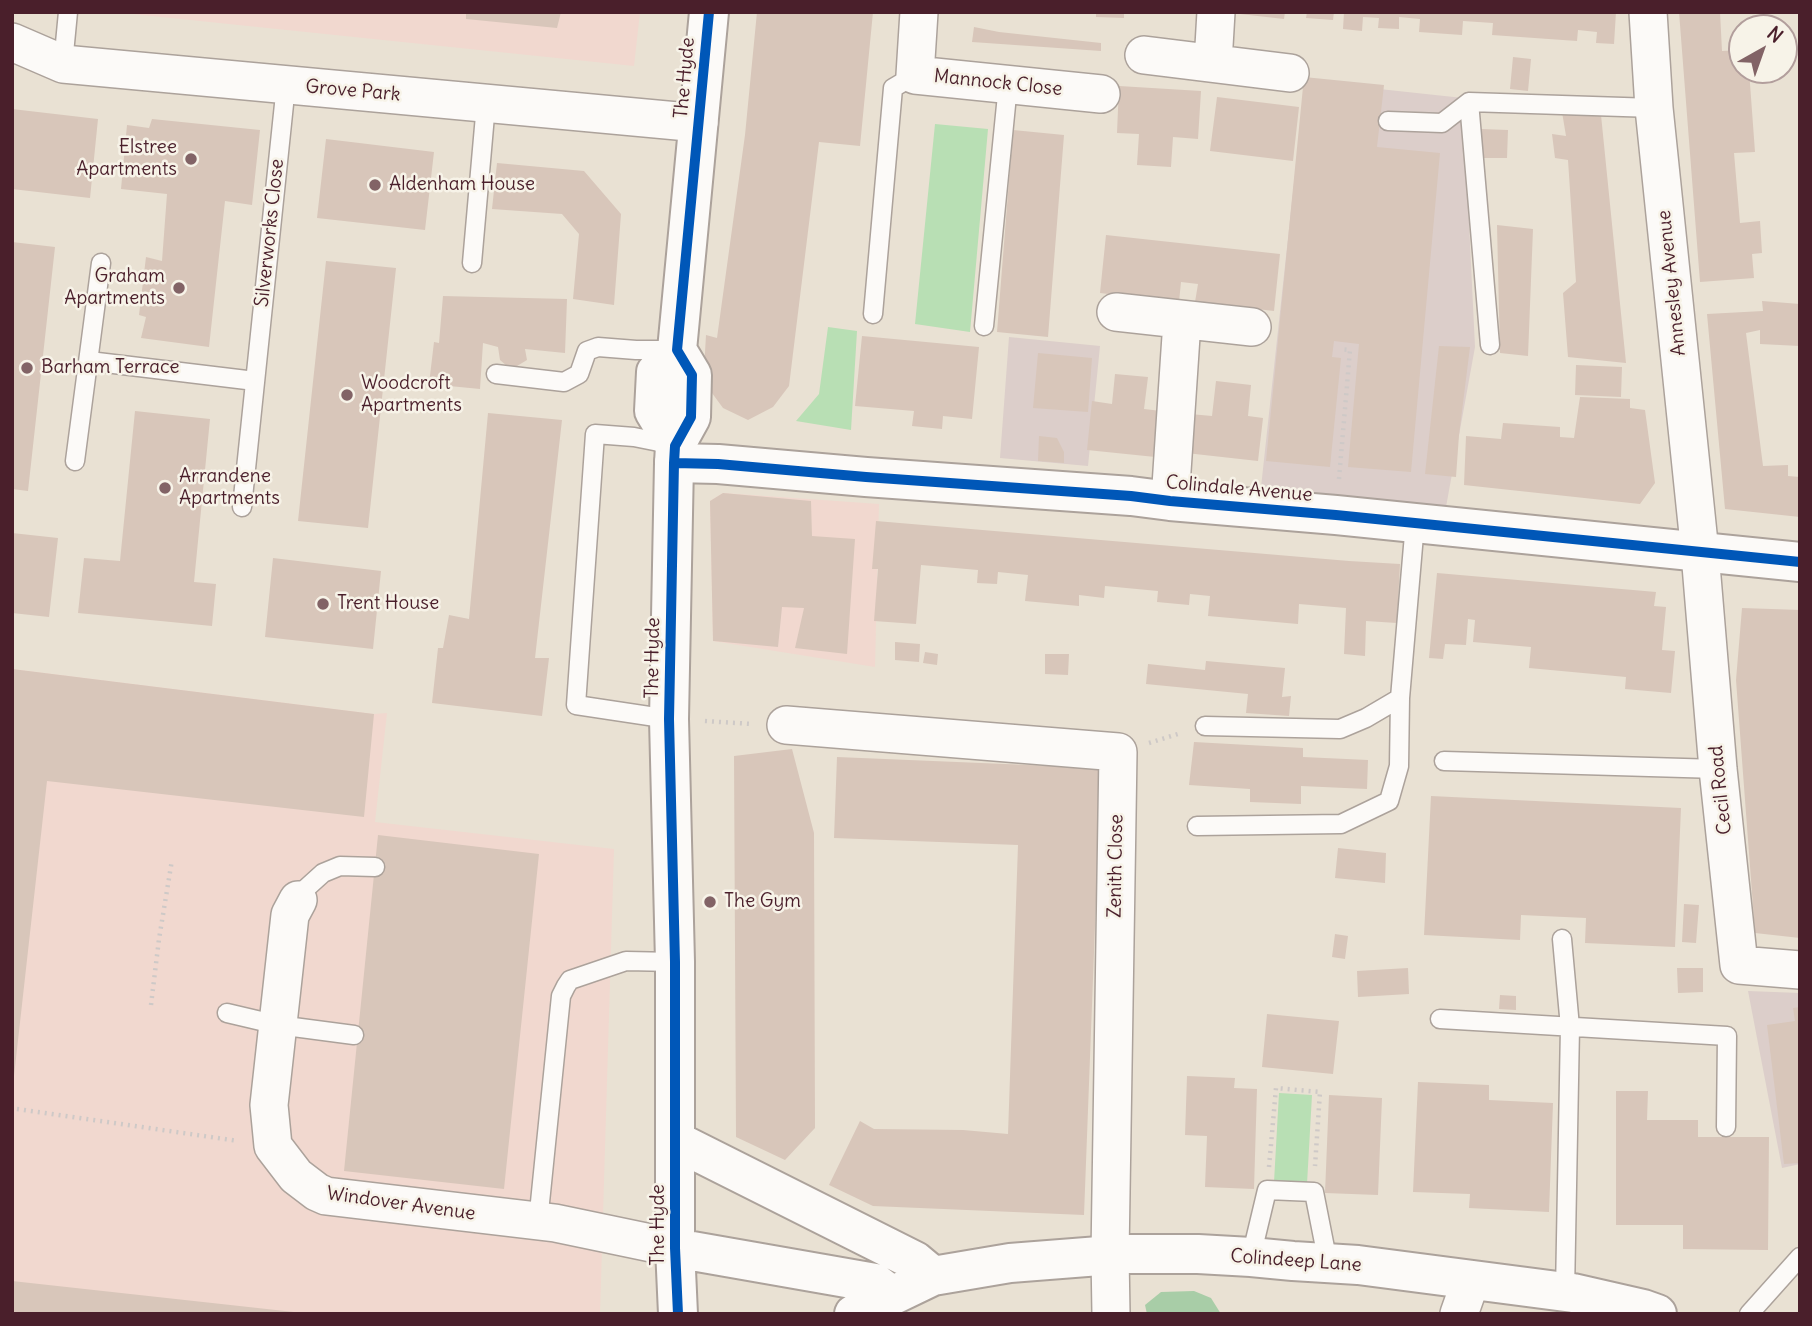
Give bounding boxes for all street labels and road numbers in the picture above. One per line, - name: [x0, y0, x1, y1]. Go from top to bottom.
- street label: The Hyde: [670, 36, 700, 120]
- street label: Mannock Close: [933, 65, 1063, 101]
- street label: Grove Park: [305, 75, 401, 107]
- street label: Silverworks Close: [251, 158, 289, 308]
- street label: Annesley Avenue: [1653, 209, 1691, 357]
- street label: Colindale Avenue: [1165, 471, 1313, 507]
- street label: The Hyde: [641, 617, 665, 699]
- street label: Cecil Road: [1705, 744, 1737, 836]
- street label: Zenith Close: [1104, 814, 1128, 918]
- street label: Windover Avenue: [325, 1182, 477, 1226]
- street label: The Hyde: [648, 1184, 670, 1266]
- street label: Colindeep Lane: [1230, 1245, 1362, 1277]

